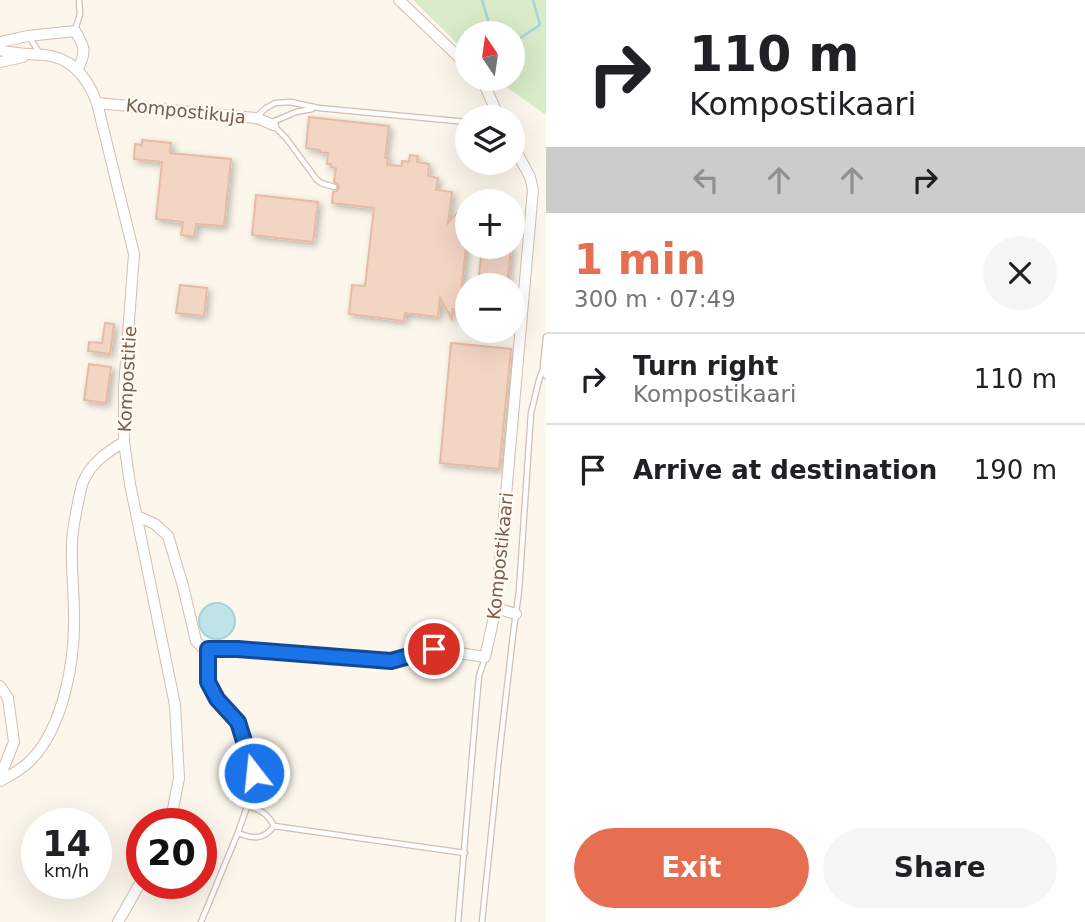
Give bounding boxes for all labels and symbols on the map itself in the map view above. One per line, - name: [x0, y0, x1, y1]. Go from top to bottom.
- north arrow: [455, 21, 525, 91]
- street label: Kompostikuja: [125, 94, 247, 128]
- street label: Kompostitie: [114, 325, 140, 433]
- street label: Kompostikaari: [483, 491, 517, 621]
- pin: [404, 619, 464, 679]
- position arrow: [217, 736, 291, 810]
- speed limit sign: 20: [126, 808, 217, 899]

